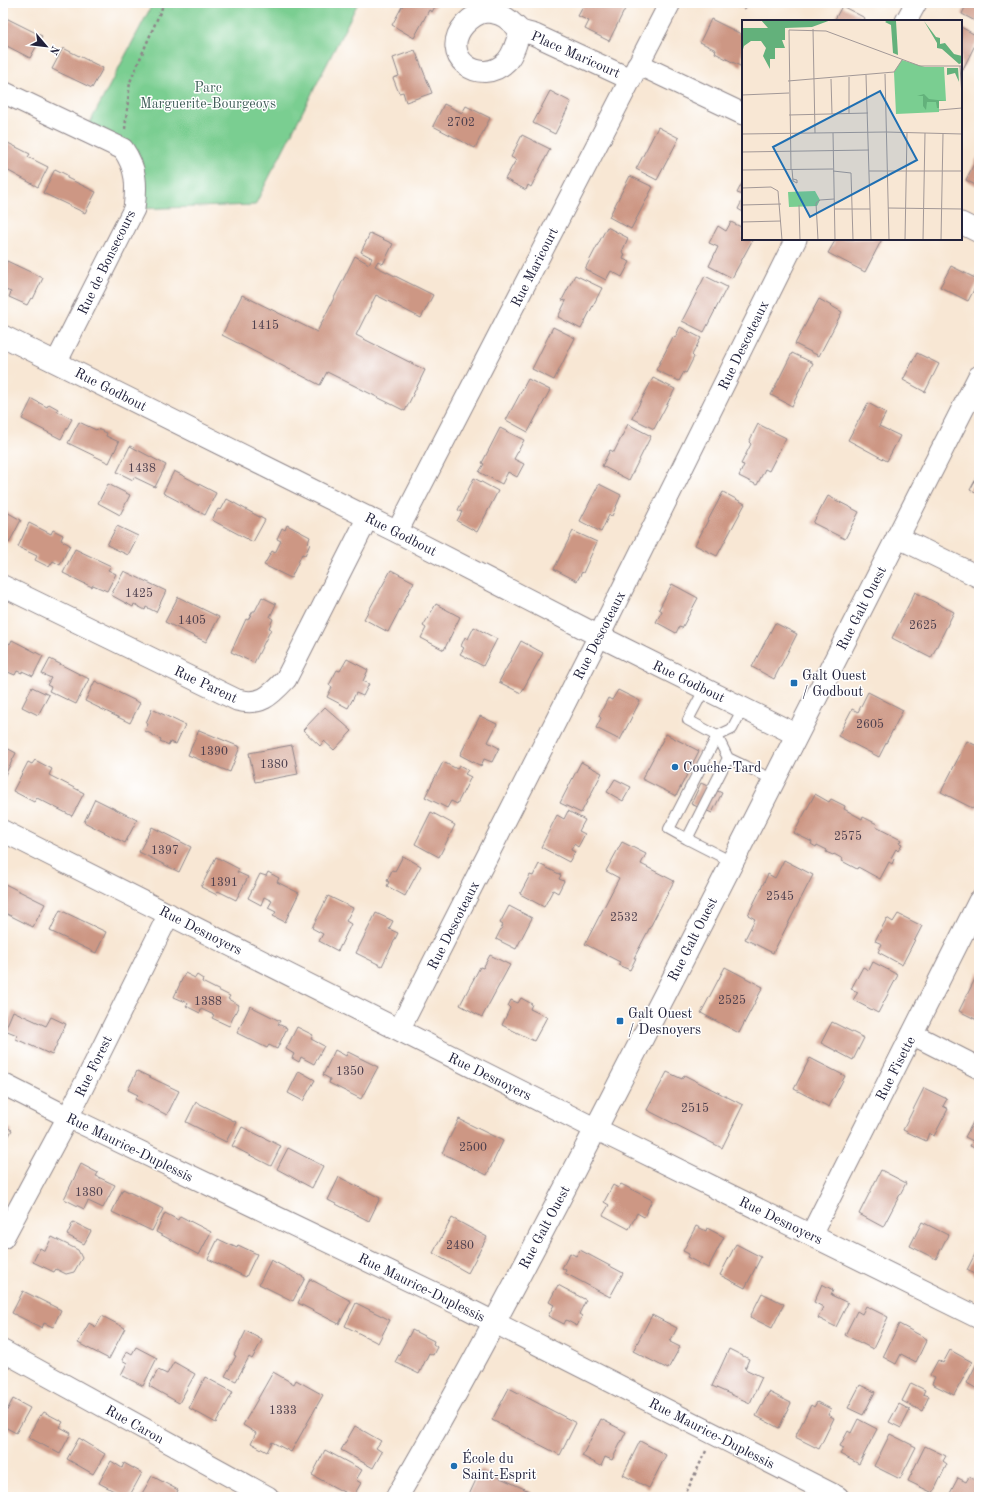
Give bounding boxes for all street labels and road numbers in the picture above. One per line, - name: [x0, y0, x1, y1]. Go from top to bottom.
- street label: Place Maricourt: [529, 29, 622, 81]
- street label: Rue de Bonsecours: [75, 208, 138, 317]
- street label: Rue Maricourt: [509, 225, 561, 309]
- street label: Rue Descoteaux: [716, 299, 772, 392]
- street label: Rue Godbout: [72, 366, 149, 414]
- street label: Rue Godbout: [362, 511, 439, 559]
- street label: Rue Galt Ouest: [835, 564, 889, 653]
- street label: Rue Descoteaux: [572, 589, 628, 682]
- street label: Rue Godbout: [650, 658, 727, 705]
- street label: Rue Parent: [172, 664, 240, 706]
- street label: Rue Descoteaux: [426, 879, 482, 972]
- street label: Rue Galt Ouest: [666, 895, 720, 984]
- street label: Rue Desnoyers: [157, 904, 244, 958]
- street label: Rue Forest: [73, 1033, 115, 1099]
- street label: Rue Fisette: [874, 1034, 918, 1103]
- street label: Rue Desnoyers: [446, 1051, 533, 1103]
- street label: Rue Maurice-Duplessis: [64, 1111, 195, 1185]
- street label: Rue Galt Ouest: [517, 1183, 573, 1271]
- street label: Rue Desnoyers: [737, 1195, 824, 1247]
- street label: Rue Maurice-Duplessis: [356, 1251, 487, 1325]
- street label: Rue Maurice-Duplessis: [646, 1396, 777, 1472]
- street label: Rue Caron: [103, 1403, 166, 1447]

